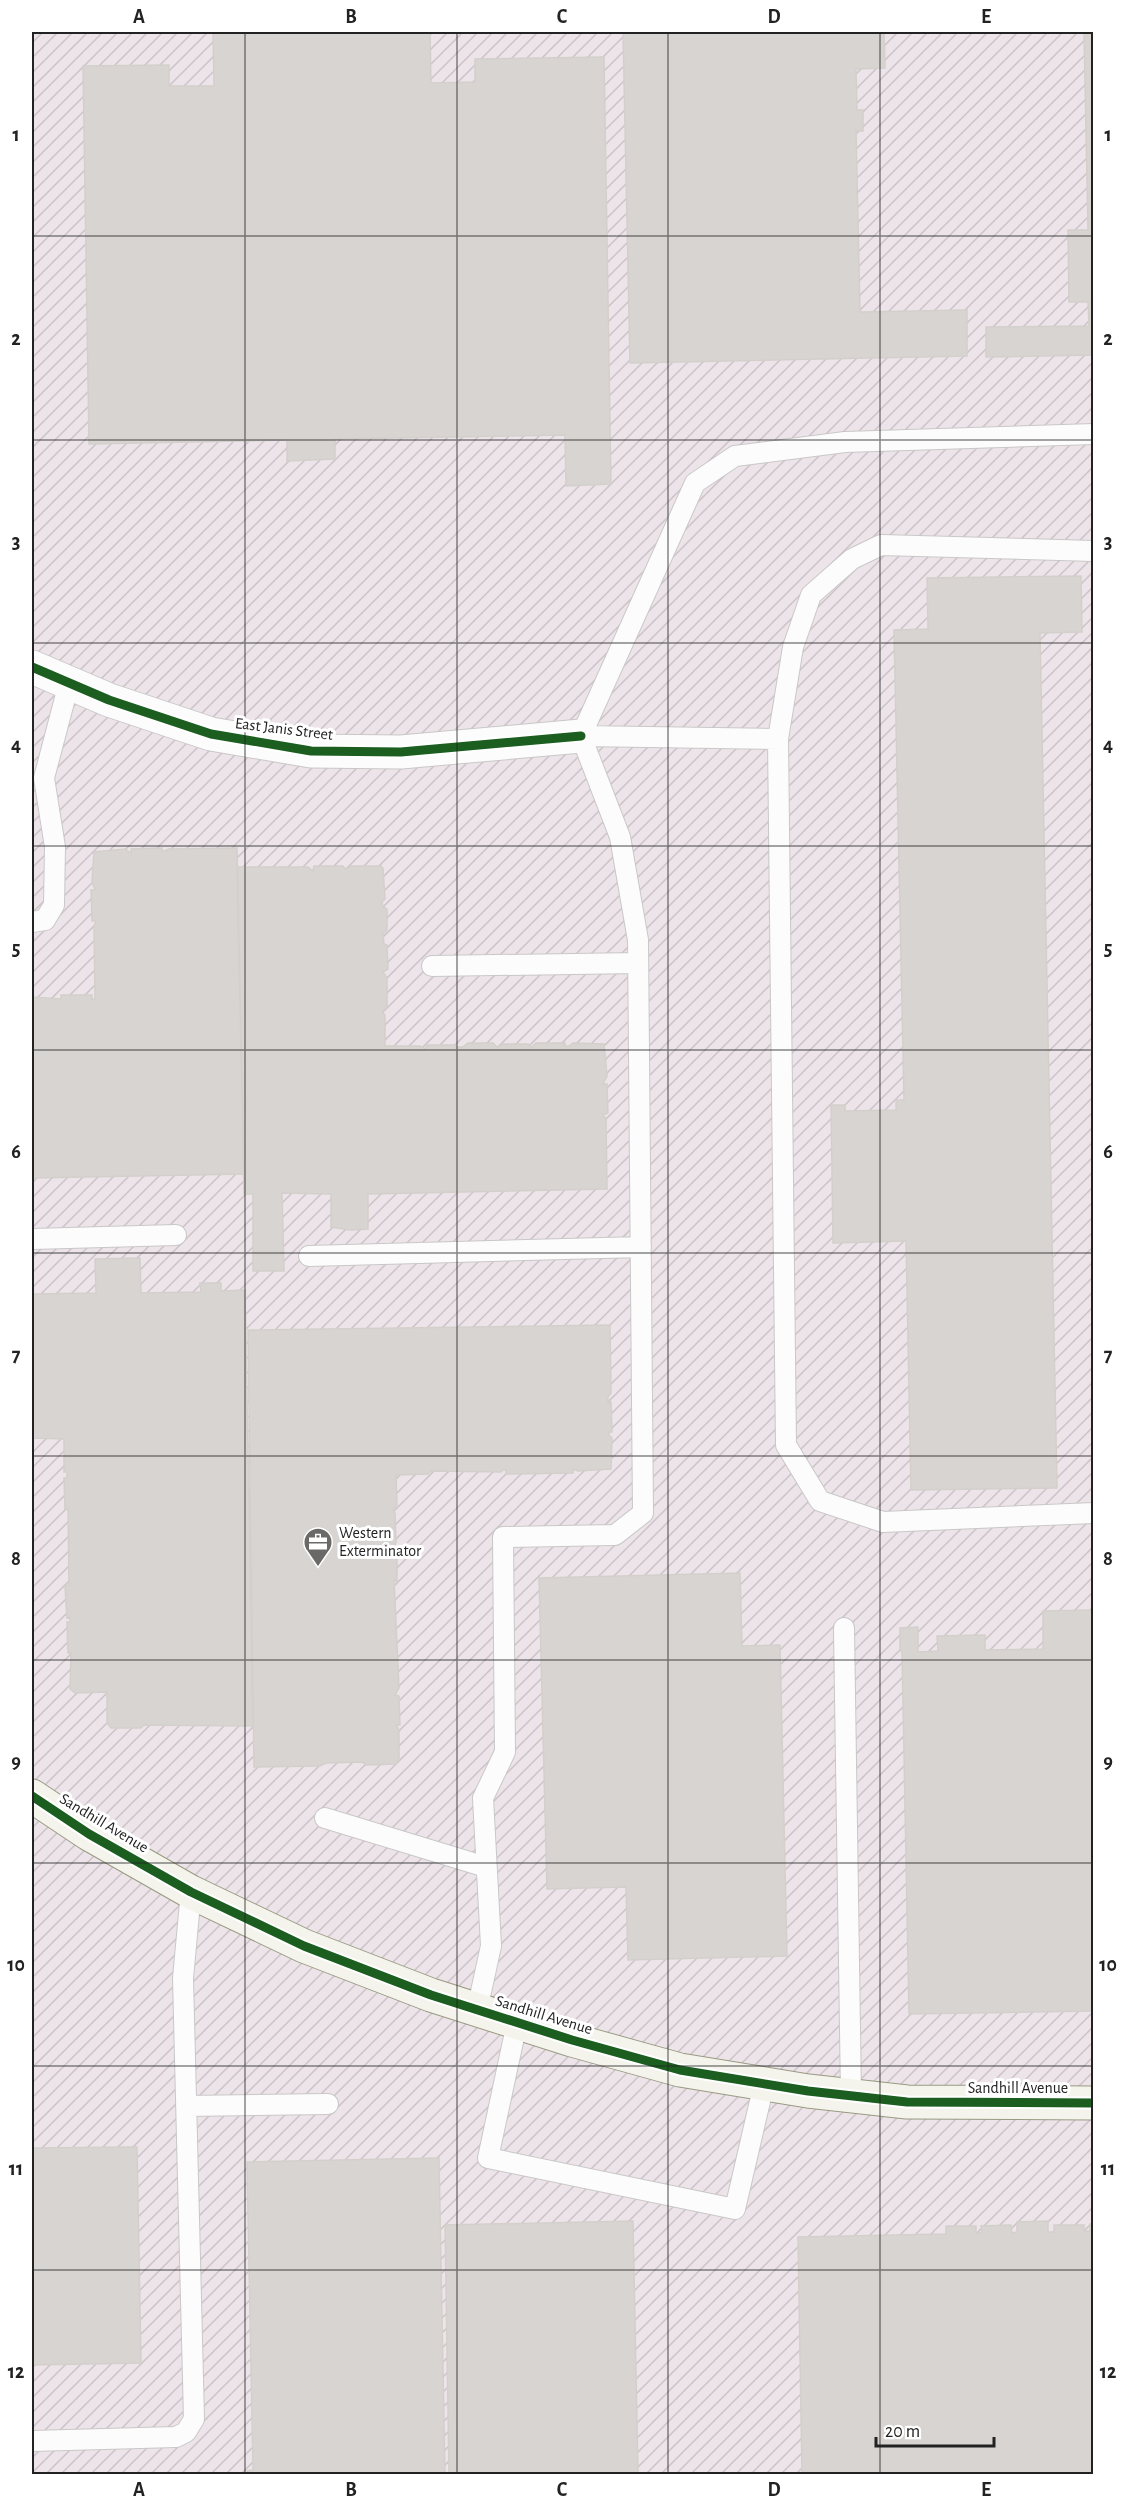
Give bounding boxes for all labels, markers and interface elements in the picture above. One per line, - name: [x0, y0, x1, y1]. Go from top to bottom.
- text: A: [133, 7, 145, 27]
- text: B: [345, 7, 357, 27]
- text: C: [557, 7, 568, 27]
- text: D: [767, 7, 781, 27]
- text: E: [981, 7, 991, 27]
- text: 1: [12, 125, 20, 145]
- text: 1: [1104, 125, 1112, 145]
- text: 2: [11, 329, 21, 349]
- text: 2: [1103, 329, 1113, 349]
- text: 3: [12, 532, 20, 552]
- text: 3: [1104, 532, 1112, 552]
- street label: East Janis Street: [234, 715, 334, 743]
- text: 4: [11, 735, 21, 755]
- text: 4: [1103, 735, 1113, 755]
- text: 5: [12, 939, 20, 959]
- text: 5: [1104, 939, 1112, 959]
- text: 6: [11, 1142, 21, 1162]
- text: 6: [1103, 1142, 1113, 1162]
- text: 7: [12, 1345, 21, 1365]
- text: 7: [1104, 1345, 1113, 1365]
- place label: Western Exterminator: [339, 1525, 422, 1559]
- office icon: Western Exterminator: [302, 1526, 334, 1568]
- text: 8: [11, 1549, 21, 1569]
- text: 8: [1103, 1549, 1113, 1569]
- text: 9: [11, 1752, 21, 1772]
- text: 9: [1103, 1752, 1113, 1772]
- street label: Sandhill Avenue: [57, 1790, 151, 1856]
- text: 10: [7, 1955, 25, 1975]
- text: 10: [1099, 1955, 1117, 1975]
- street label: Sandhill Avenue: [494, 1993, 594, 2037]
- street label: Sandhill Avenue: [968, 2080, 1068, 2096]
- text: 11: [9, 2159, 23, 2179]
- text: 11: [1101, 2159, 1115, 2179]
- text: 12: [8, 2362, 24, 2382]
- text: 12: [1100, 2362, 1116, 2382]
- scale bar: [876, 2410, 994, 2448]
- text: 20 m: [885, 2423, 920, 2441]
- text: A: [133, 2480, 145, 2500]
- text: B: [345, 2480, 357, 2500]
- text: C: [557, 2480, 568, 2500]
- text: D: [767, 2480, 781, 2500]
- text: E: [981, 2480, 991, 2500]

